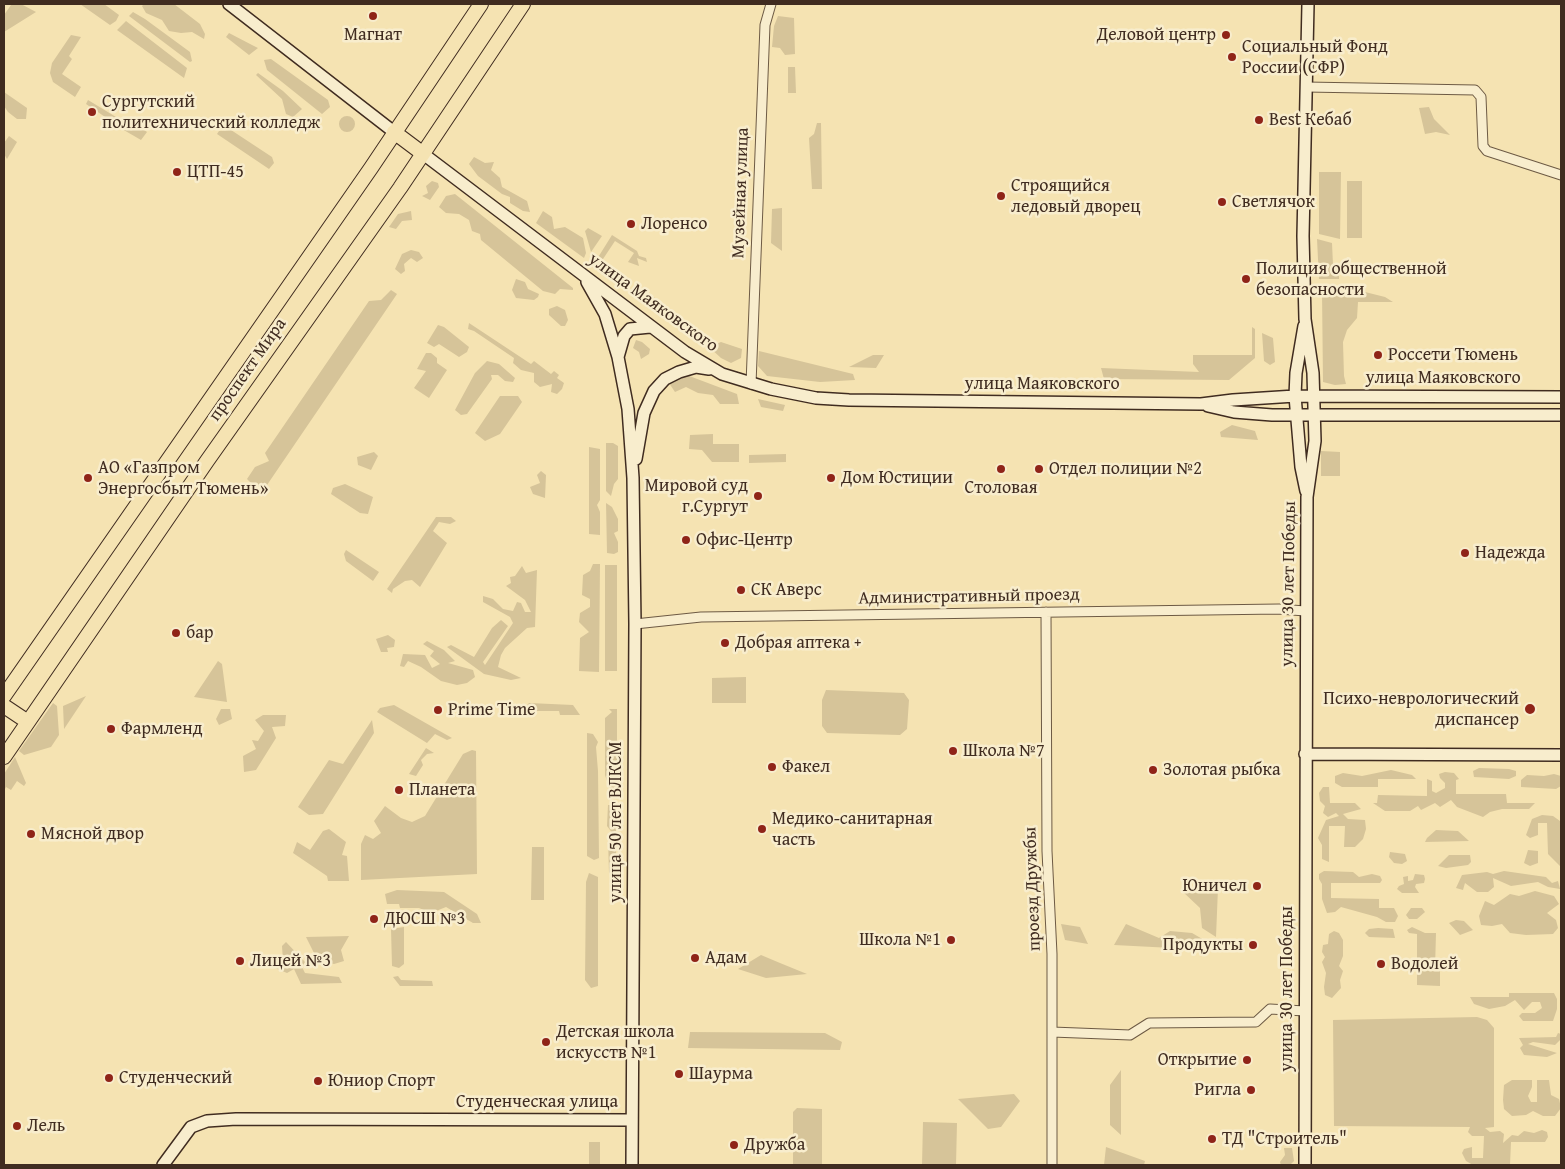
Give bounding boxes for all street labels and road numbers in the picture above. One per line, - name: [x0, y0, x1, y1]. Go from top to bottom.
- street label: Музейная улица: [728, 127, 754, 259]
- street label: улица Маяковского: [584, 249, 722, 357]
- street label: проспект Мира: [205, 314, 291, 426]
- street label: улица Маяковского: [1365, 367, 1521, 389]
- street label: улица Маяковского: [964, 373, 1120, 395]
- street label: улица 30 лет Победы: [1277, 501, 1301, 667]
- street label: Административный проезд: [858, 584, 1080, 610]
- street label: улица 50 лет ВЛКСМ: [605, 741, 627, 903]
- street label: проезд Дружбы: [1020, 826, 1046, 952]
- street label: улица 30 лет Победы: [1276, 906, 1298, 1072]
- street label: Студенческая улица: [456, 1091, 618, 1113]

